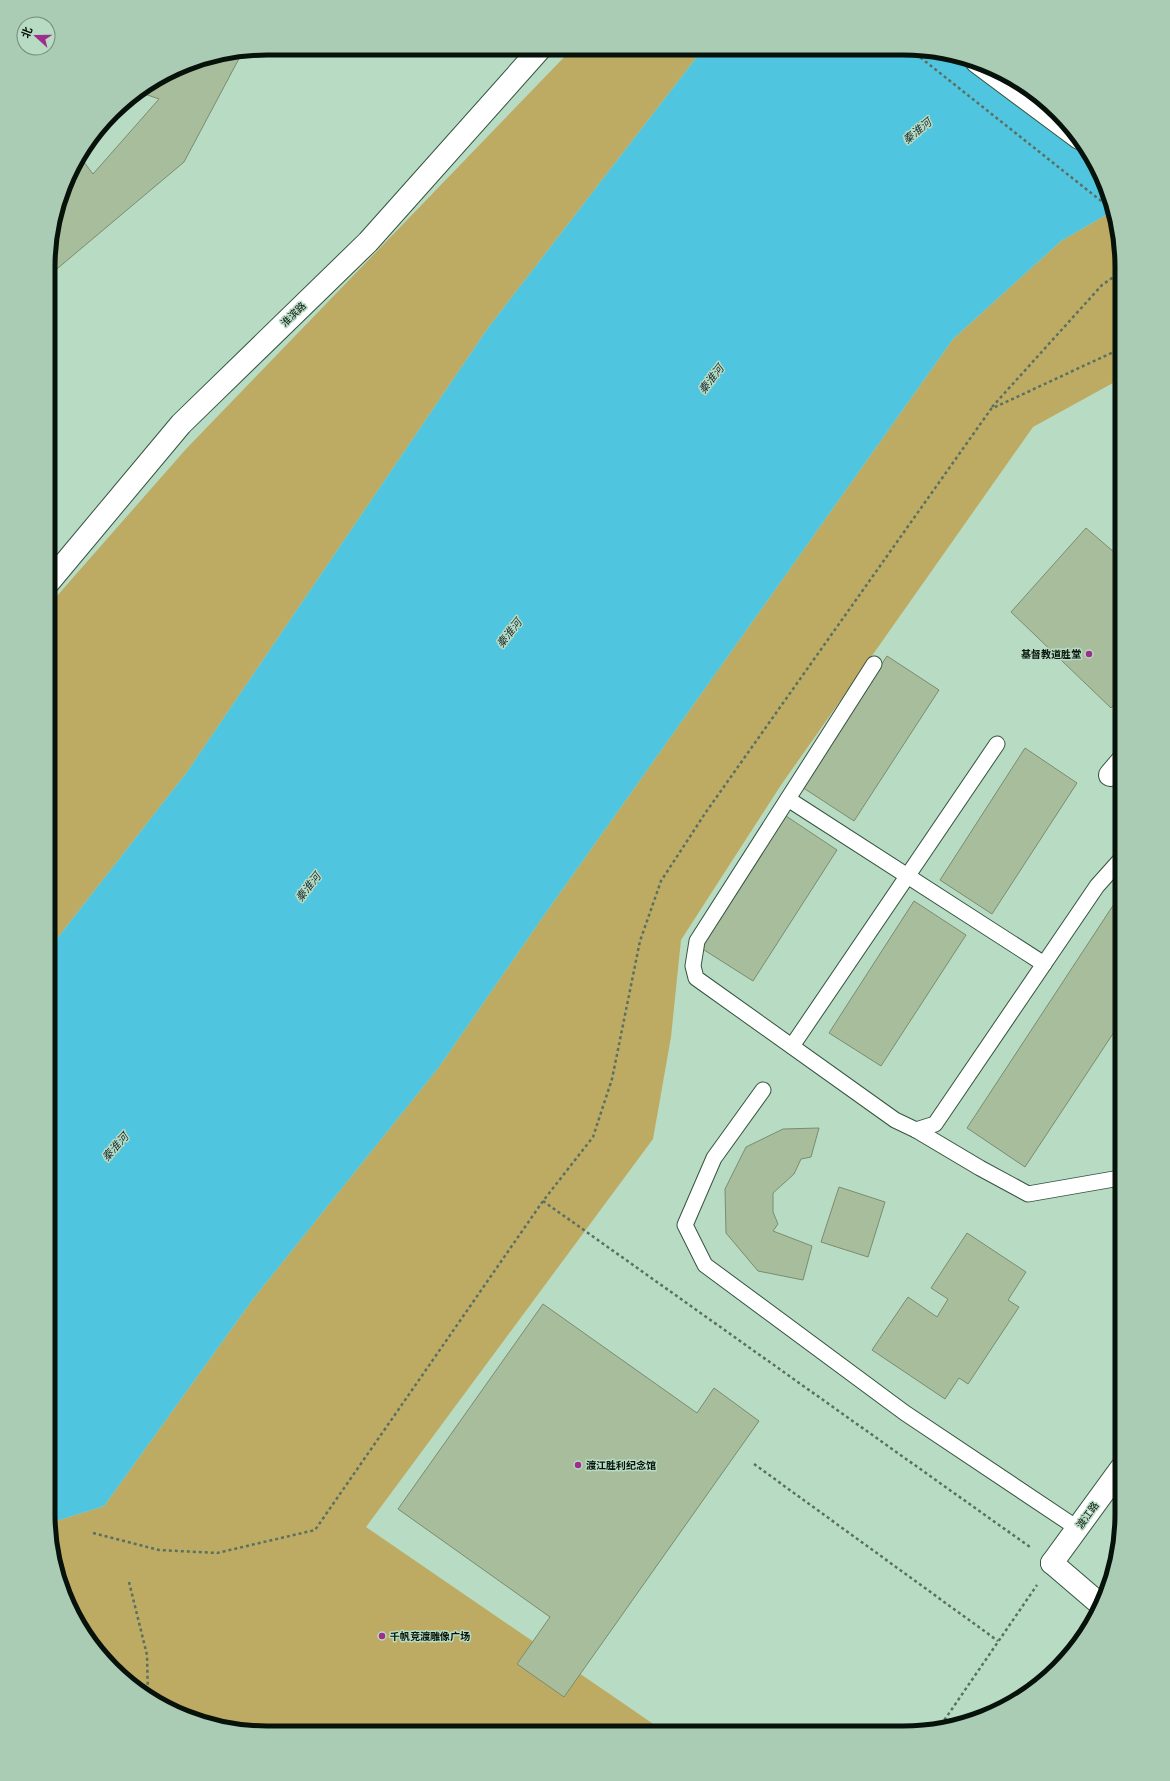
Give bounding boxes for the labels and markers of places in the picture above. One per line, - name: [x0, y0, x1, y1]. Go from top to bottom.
- place label: 基督教道胜堂: [1021, 648, 1081, 660]
- marker: 基督教道胜堂: [1084, 649, 1094, 659]
- place label: 渡江胜利纪念馆: [586, 1459, 656, 1471]
- marker: 渡江胜利纪念馆: [573, 1460, 583, 1470]
- place label: 千帆竞渡雕像广场: [390, 1630, 470, 1642]
- marker: 千帆竞渡雕像广场: [377, 1631, 387, 1641]

